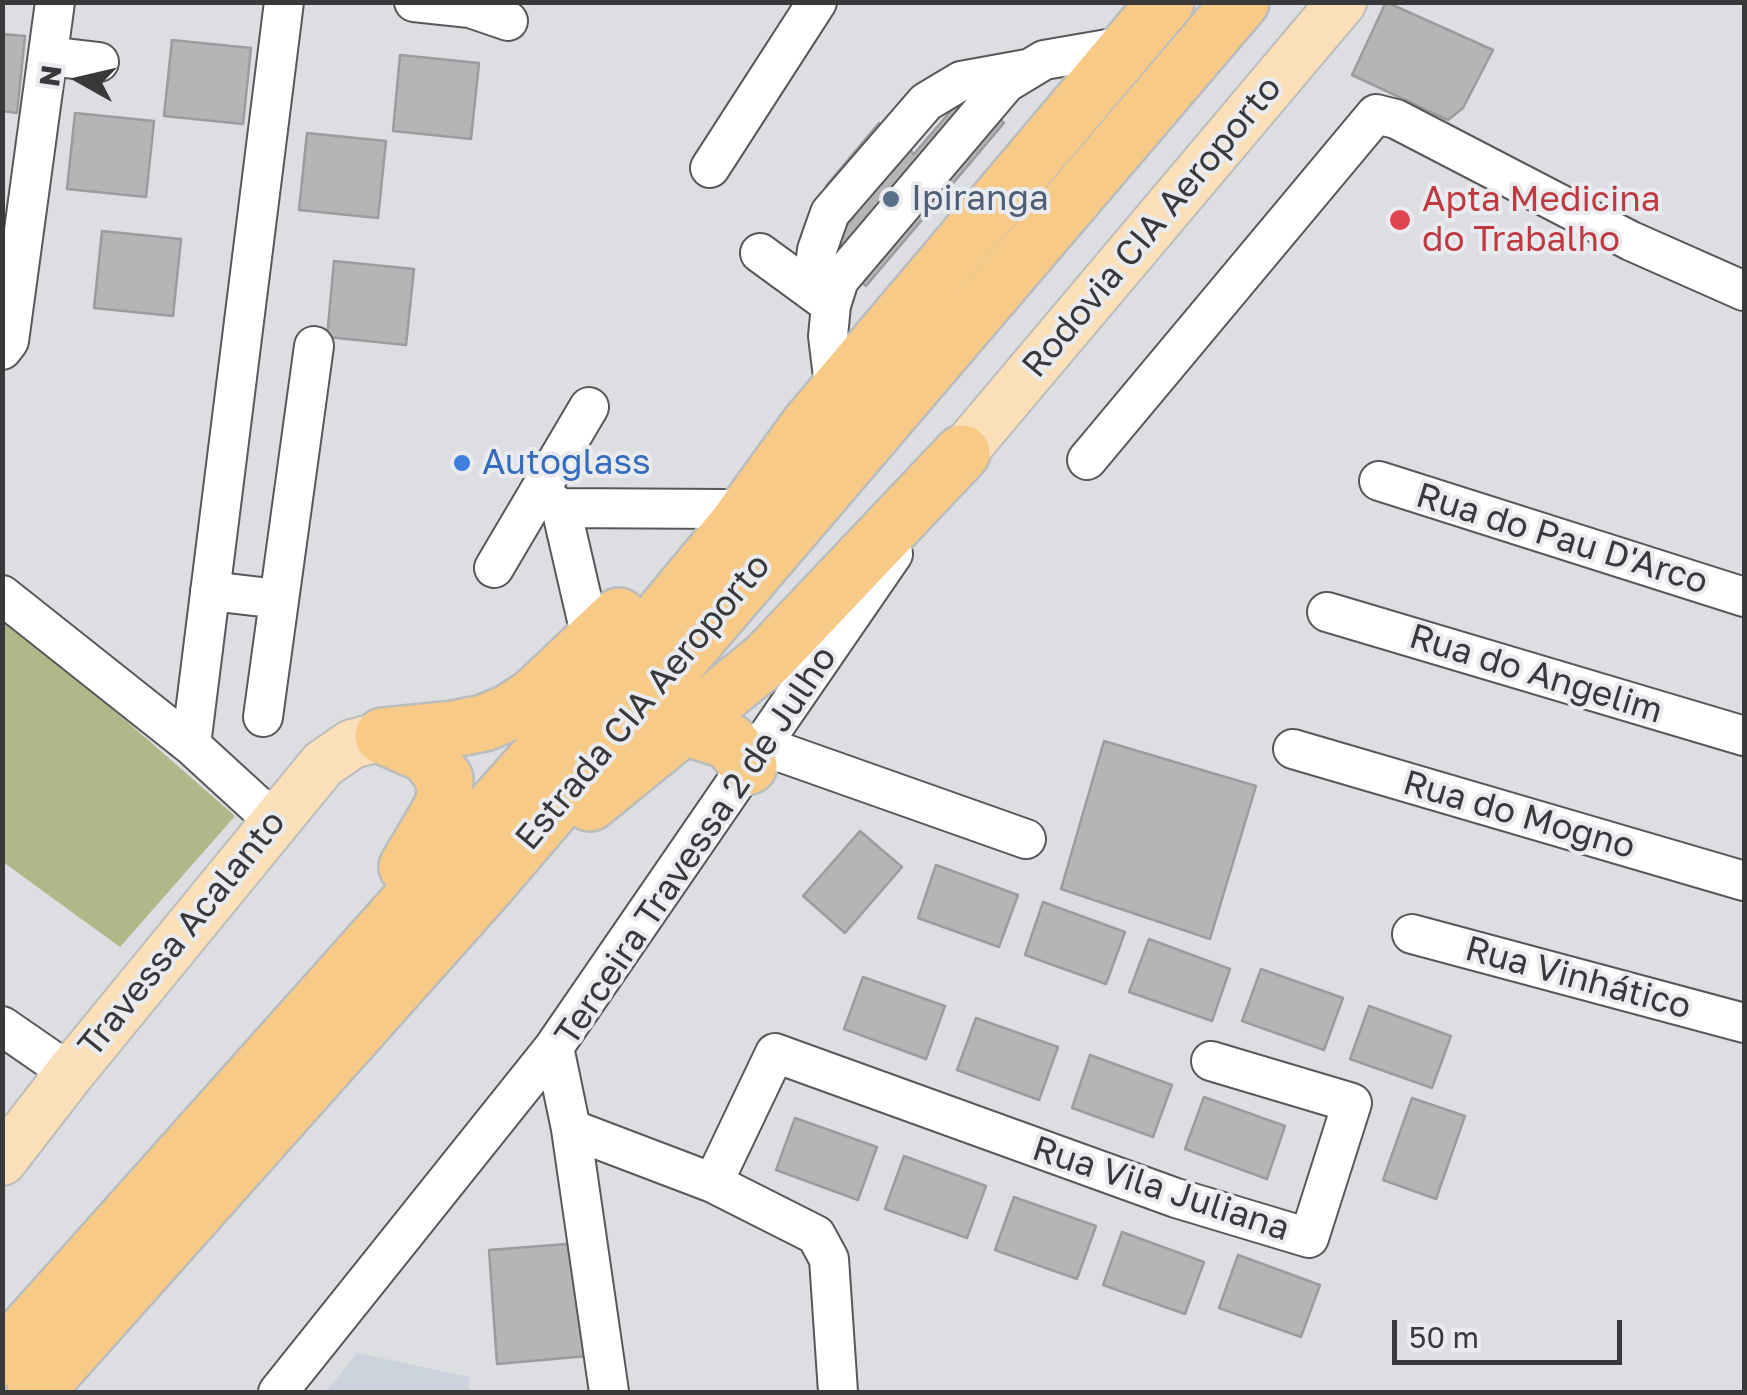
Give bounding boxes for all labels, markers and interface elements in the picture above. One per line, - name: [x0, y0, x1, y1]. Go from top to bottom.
- north arrow: [30, 30, 130, 130]
- text: N: [32, 63, 68, 89]
- street label: Rodovia CIA Aeroporto: [1014, 68, 1290, 386]
- place label: Ipiranga: [911, 178, 1049, 220]
- place label: Apta Medicina do Trabalho: [1422, 179, 1661, 261]
- marker: Ipiranga: [880, 188, 902, 210]
- marker: Apta Medicina do Trabalho: [1387, 207, 1413, 233]
- place label: Autoglass: [482, 442, 651, 484]
- marker: Autoglass: [451, 452, 473, 474]
- street label: Rua do Pau D'Arco: [1411, 475, 1713, 603]
- street label: Estrada CIA Aeroporto: [507, 545, 779, 859]
- street label: Rua do Angelim: [1404, 616, 1668, 732]
- street label: Terceira Travessa 2 de Julho: [547, 638, 845, 1054]
- street label: Rua do Mogno: [1398, 762, 1640, 868]
- street label: Travessa Acalanto: [70, 802, 294, 1066]
- street label: Rua Vinhático: [1461, 928, 1695, 1028]
- street label: Rua Vila Juliana: [1027, 1128, 1295, 1250]
- scale bar: [1397, 1300, 1627, 1362]
- text: 50 m: [1409, 1319, 1479, 1355]

